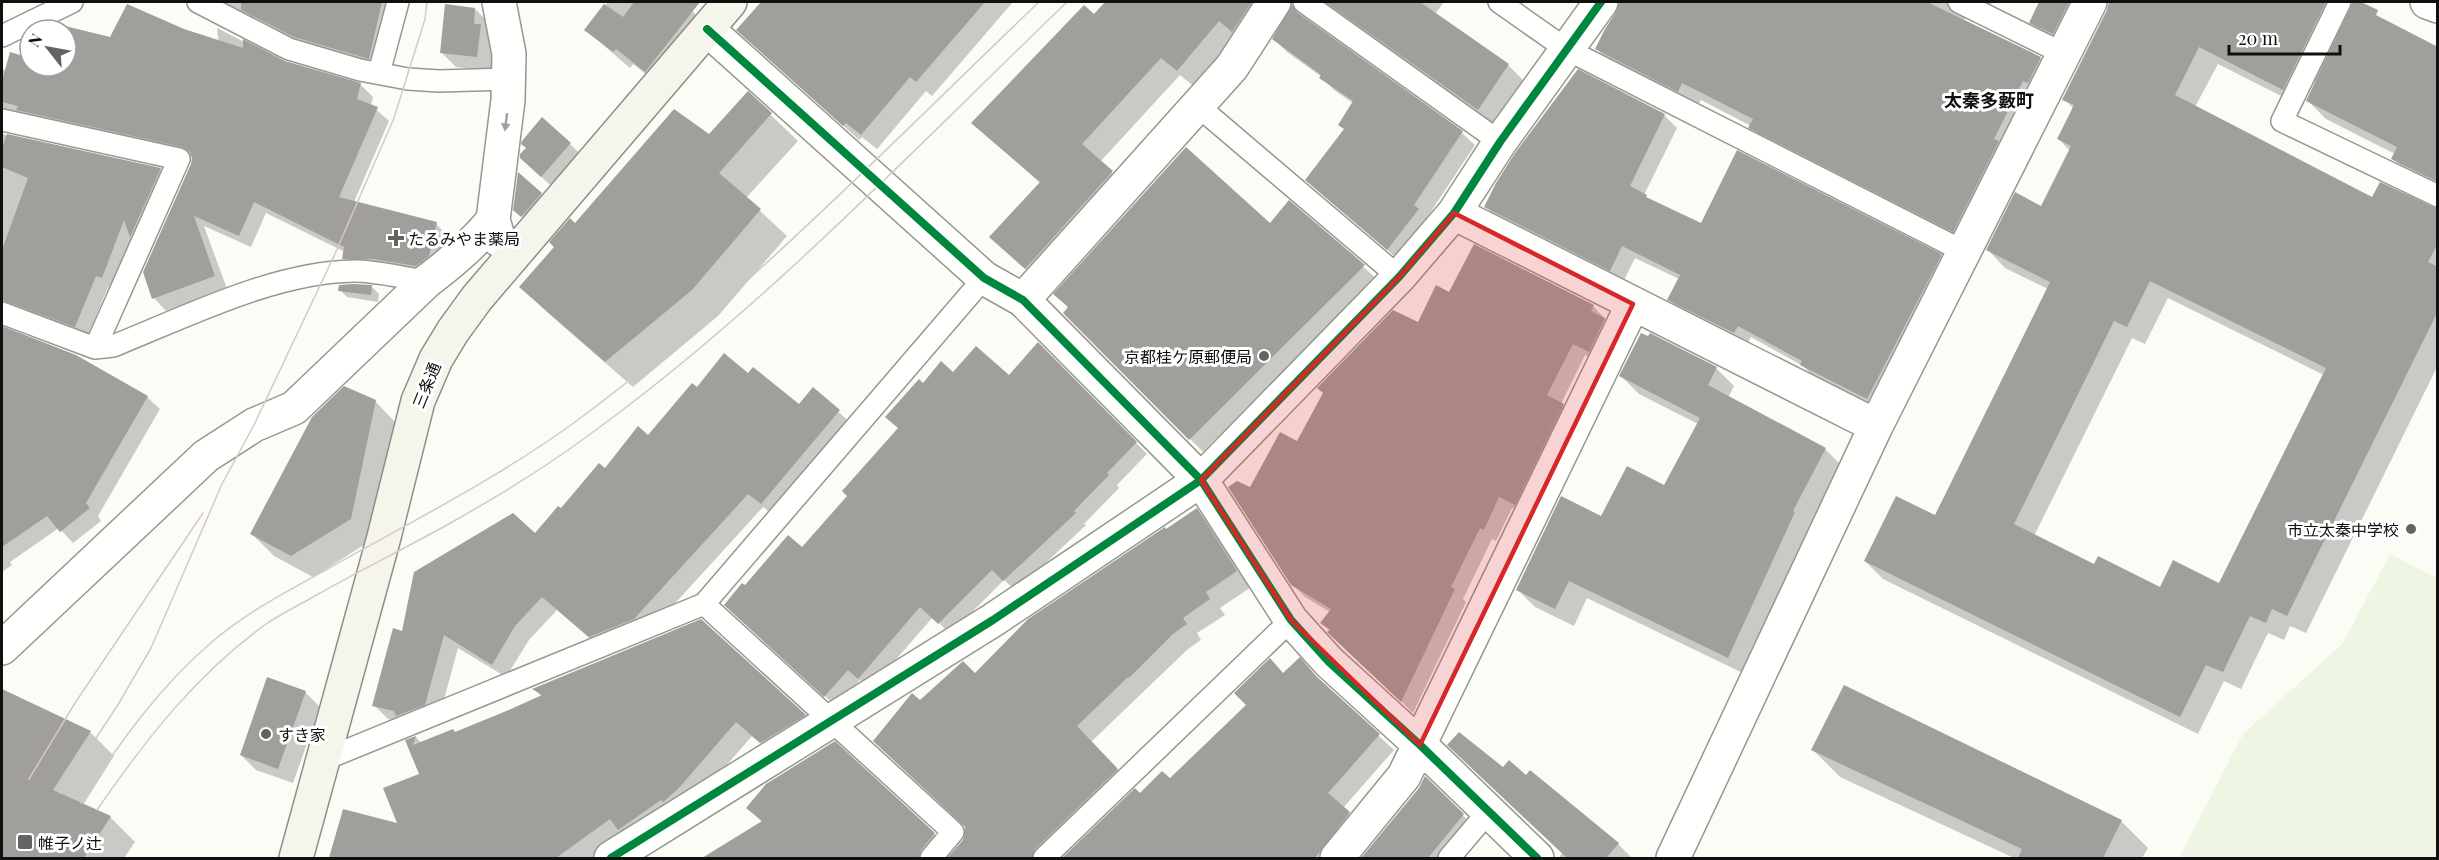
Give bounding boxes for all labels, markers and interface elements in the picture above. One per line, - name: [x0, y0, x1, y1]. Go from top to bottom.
- north arrow: [18, 18, 78, 78]
- scale bar: [2229, 18, 2340, 56]
- text: 20 m: [2238, 26, 2278, 50]
- text: N: [23, 29, 47, 50]
- district label: 太秦多藪町: [1944, 88, 2034, 112]
- one-way arrow: [501, 112, 510, 131]
- place label: たるみやま薬局: [408, 228, 520, 249]
- marker: たるみやま薬局: [389, 231, 403, 245]
- place label: 京都桂ケ原郵便局: [1124, 346, 1252, 367]
- marker: 京都桂ケ原郵便局: [1257, 349, 1271, 363]
- street label: 三条通: [407, 359, 445, 411]
- place label: 市立太秦中学校: [2287, 519, 2399, 540]
- marker: 市立太秦中学校: [2404, 522, 2418, 536]
- place label: すき家: [278, 724, 326, 745]
- marker: すき家: [259, 727, 273, 741]
- place label: 帷子ノ辻: [38, 832, 102, 853]
- marker: 帷子ノ辻: [16, 833, 34, 851]

